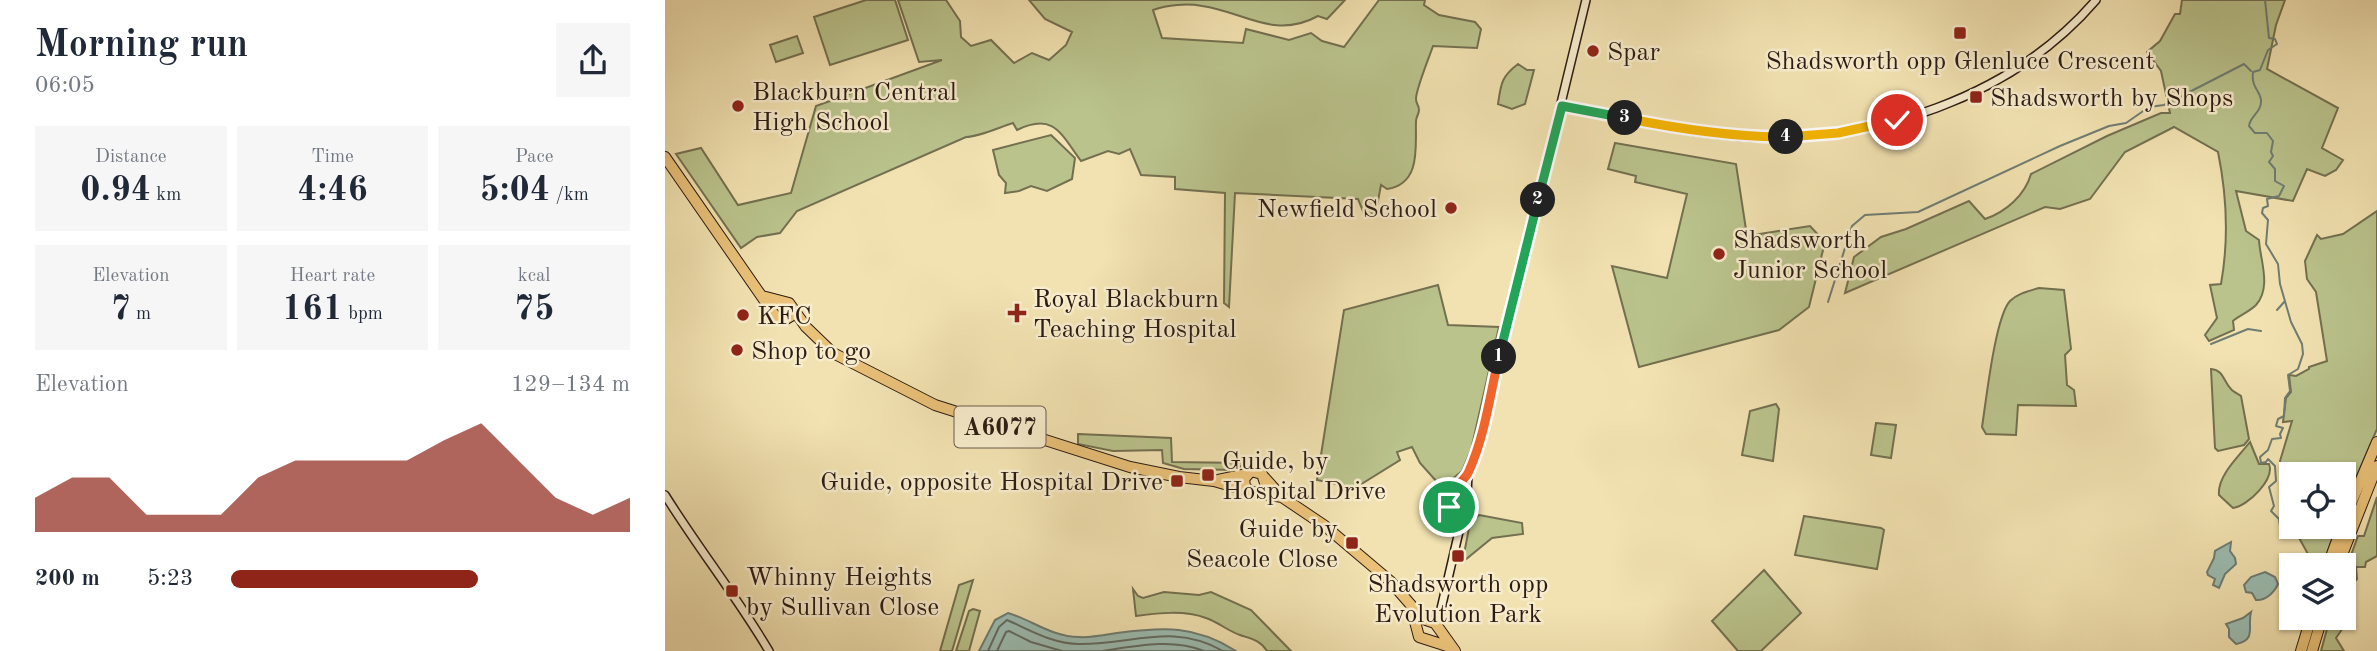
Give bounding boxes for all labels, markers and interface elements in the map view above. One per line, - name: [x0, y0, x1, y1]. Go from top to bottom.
- button: share: [556, 23, 630, 97]
- marker: Shadsworth opp Glenluce Crescent: [1952, 25, 1968, 41]
- text: Morning run: [35, 27, 248, 65]
- place label: Spar: [1607, 40, 1660, 66]
- marker: Spar: [1585, 43, 1601, 59]
- place label: Shadsworth opp Glenluce Crescent: [1765, 49, 2155, 75]
- text: 06:05: [35, 74, 95, 97]
- place label: Blackburn Central High School: [752, 80, 957, 136]
- place label: Shadsworth by Shops: [1990, 86, 2233, 112]
- marker: Shadsworth by Shops: [1968, 89, 1984, 105]
- pin: [1867, 90, 1927, 150]
- marker: Blackburn Central High School: [730, 98, 746, 114]
- pin: 3: [1607, 100, 1643, 136]
- icon: check: [1878, 101, 1916, 139]
- text: 3: [1619, 108, 1630, 127]
- pin: 4: [1769, 120, 1803, 154]
- text: 4: [1780, 127, 1791, 146]
- text: Distance: [95, 148, 167, 167]
- text: Time: [311, 148, 354, 167]
- text: Pace: [515, 148, 553, 167]
- text: 0.94: [80, 173, 151, 208]
- text: 4:46: [297, 173, 368, 208]
- text: 5:04: [479, 173, 550, 208]
- pin: 2: [1521, 182, 1555, 218]
- text: km: [151, 186, 181, 205]
- text: /km: [550, 186, 589, 205]
- text: 2: [1532, 190, 1543, 209]
- place label: Newfield School: [1257, 197, 1437, 223]
- marker: Newfield School: [1443, 200, 1459, 216]
- place label: Shadsworth Junior School: [1733, 228, 1887, 284]
- marker: Shadsworth Junior School: [1711, 246, 1727, 262]
- text: Elevation: [92, 267, 169, 286]
- text: Heart rate: [290, 267, 375, 286]
- text: kcal: [518, 267, 551, 286]
- place label: Royal Blackburn Teaching Hospital: [1033, 287, 1237, 343]
- text: 7: [110, 292, 131, 327]
- text: 161: [282, 292, 343, 327]
- text: 75: [514, 292, 554, 327]
- marker: Royal Blackburn Teaching Hospital: [1007, 303, 1027, 323]
- place label: KFC: [757, 304, 812, 330]
- text: m: [131, 305, 151, 324]
- text: bpm: [343, 305, 383, 324]
- marker: KFC: [735, 307, 751, 323]
- place label: Shop to go: [751, 339, 871, 365]
- pin: 1: [1481, 340, 1517, 374]
- marker: Shop to go: [729, 342, 745, 358]
- text: 1: [1493, 347, 1504, 366]
- text: Elevation: [35, 373, 129, 396]
- text: 129–134 m: [511, 373, 630, 396]
- road number: A6077: [955, 406, 1045, 448]
- place label: Guide, by Hospital Drive: [1222, 449, 1386, 505]
- map controls: [2279, 462, 2356, 630]
- button: locate: [2279, 462, 2356, 539]
- marker: Guide, by Hospital Drive: [1200, 467, 1216, 483]
- place label: Guide, opposite Hospital Drive: [820, 470, 1163, 496]
- marker: Guide, opposite Hospital Drive: [1169, 473, 1185, 489]
- pin: [1419, 477, 1479, 537]
- icon: arrive: [1430, 488, 1468, 526]
- place label: Guide by Seacole Close: [1186, 517, 1338, 573]
- marker: Guide by Seacole Close: [1344, 535, 1360, 551]
- marker: Shadsworth opp Evolution Park: [1450, 548, 1466, 564]
- button: layers: [2279, 553, 2356, 630]
- place label: Whinny Heights by Sullivan Close: [746, 565, 939, 621]
- text: 200 m: [35, 567, 100, 590]
- text: 5:23: [147, 567, 193, 590]
- place label: Shadsworth opp Evolution Park: [1368, 572, 1548, 628]
- marker: Whinny Heights by Sullivan Close: [724, 583, 740, 599]

